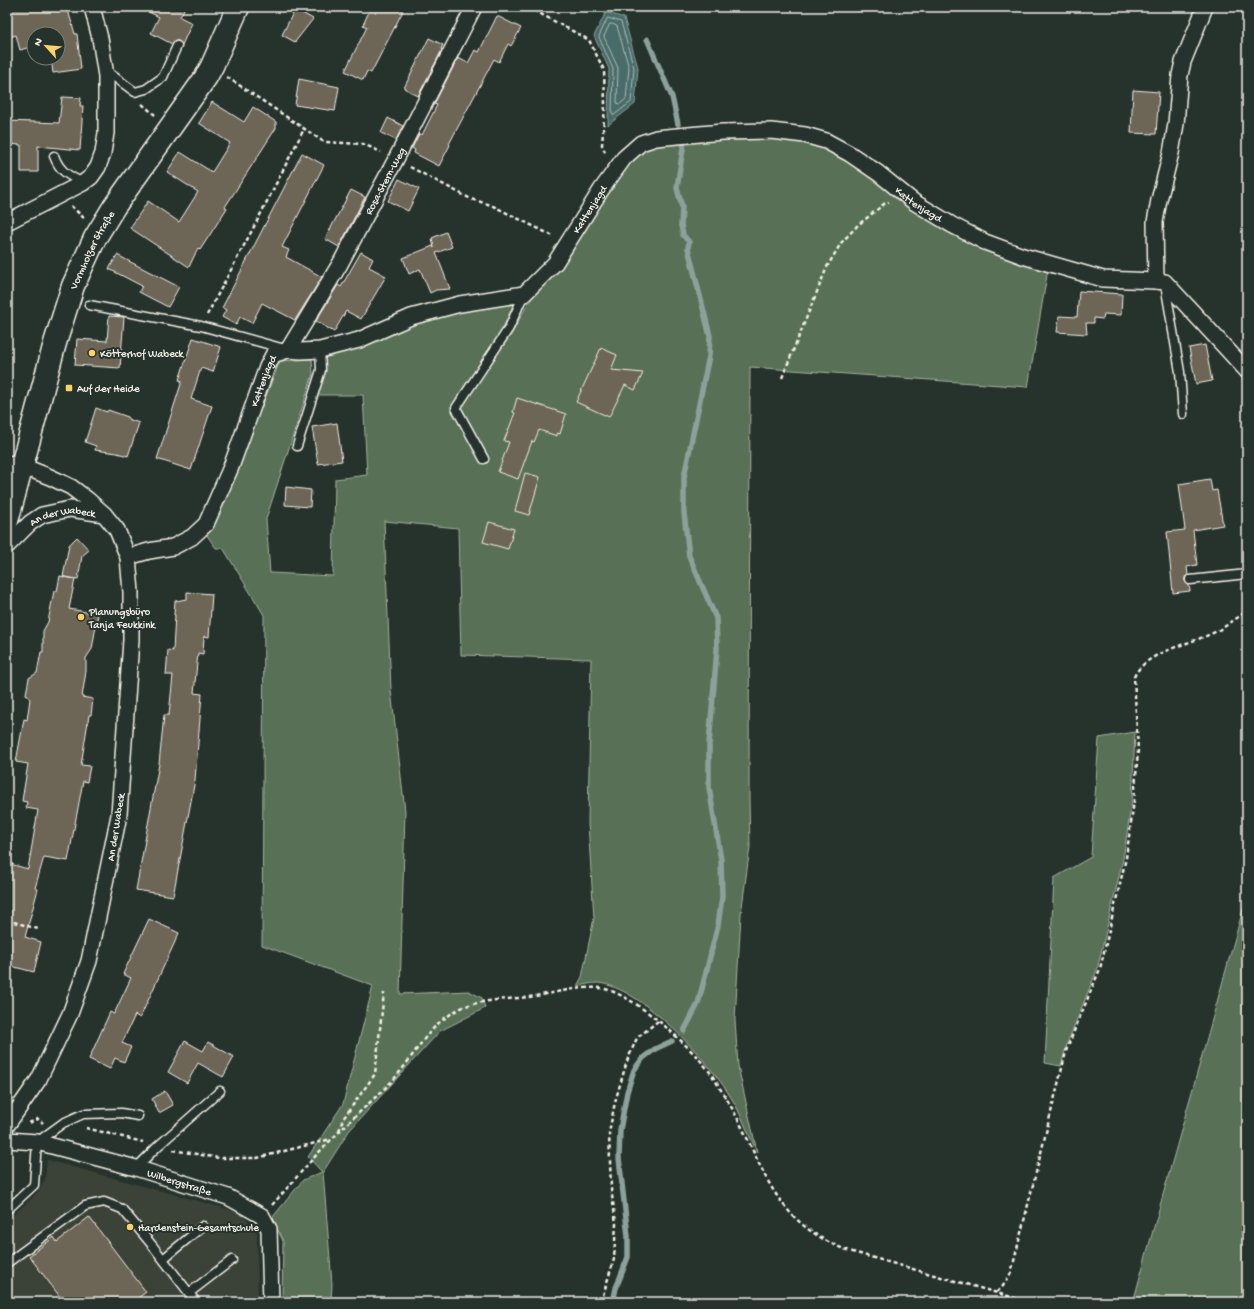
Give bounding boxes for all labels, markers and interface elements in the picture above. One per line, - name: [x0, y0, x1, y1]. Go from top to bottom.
- north arrow: [26, 26, 66, 66]
- text: N: [32, 36, 46, 48]
- street label: Rosa-Stern-Weg: [363, 146, 409, 217]
- street label: Kattenjagd: [571, 183, 611, 236]
- street label: Kattenjagd: [892, 185, 945, 226]
- street label: Vormholzer Straße: [68, 209, 118, 293]
- marker: Kötterhof Wabeck: [87, 348, 97, 358]
- place label: Kötterhof Wabeck: [100, 348, 185, 361]
- street label: Kattenjagd: [249, 352, 281, 409]
- marker: Auf der Heide: [64, 383, 74, 393]
- place label: Auf der Heide: [77, 383, 140, 396]
- street label: An der Wabeck: [28, 505, 97, 530]
- place label: Planungsbüro Tanja Feukkink: [88, 607, 156, 632]
- marker: Planungsbüro Tanja Feukkink: [76, 612, 86, 622]
- street label: An der Wabeck: [106, 791, 128, 862]
- street label: Wilbergstraße: [145, 1168, 213, 1199]
- marker: Hardenstein-Gesamtschule: [125, 1222, 135, 1232]
- place label: Hardenstein-Gesamtschule: [138, 1223, 259, 1235]

